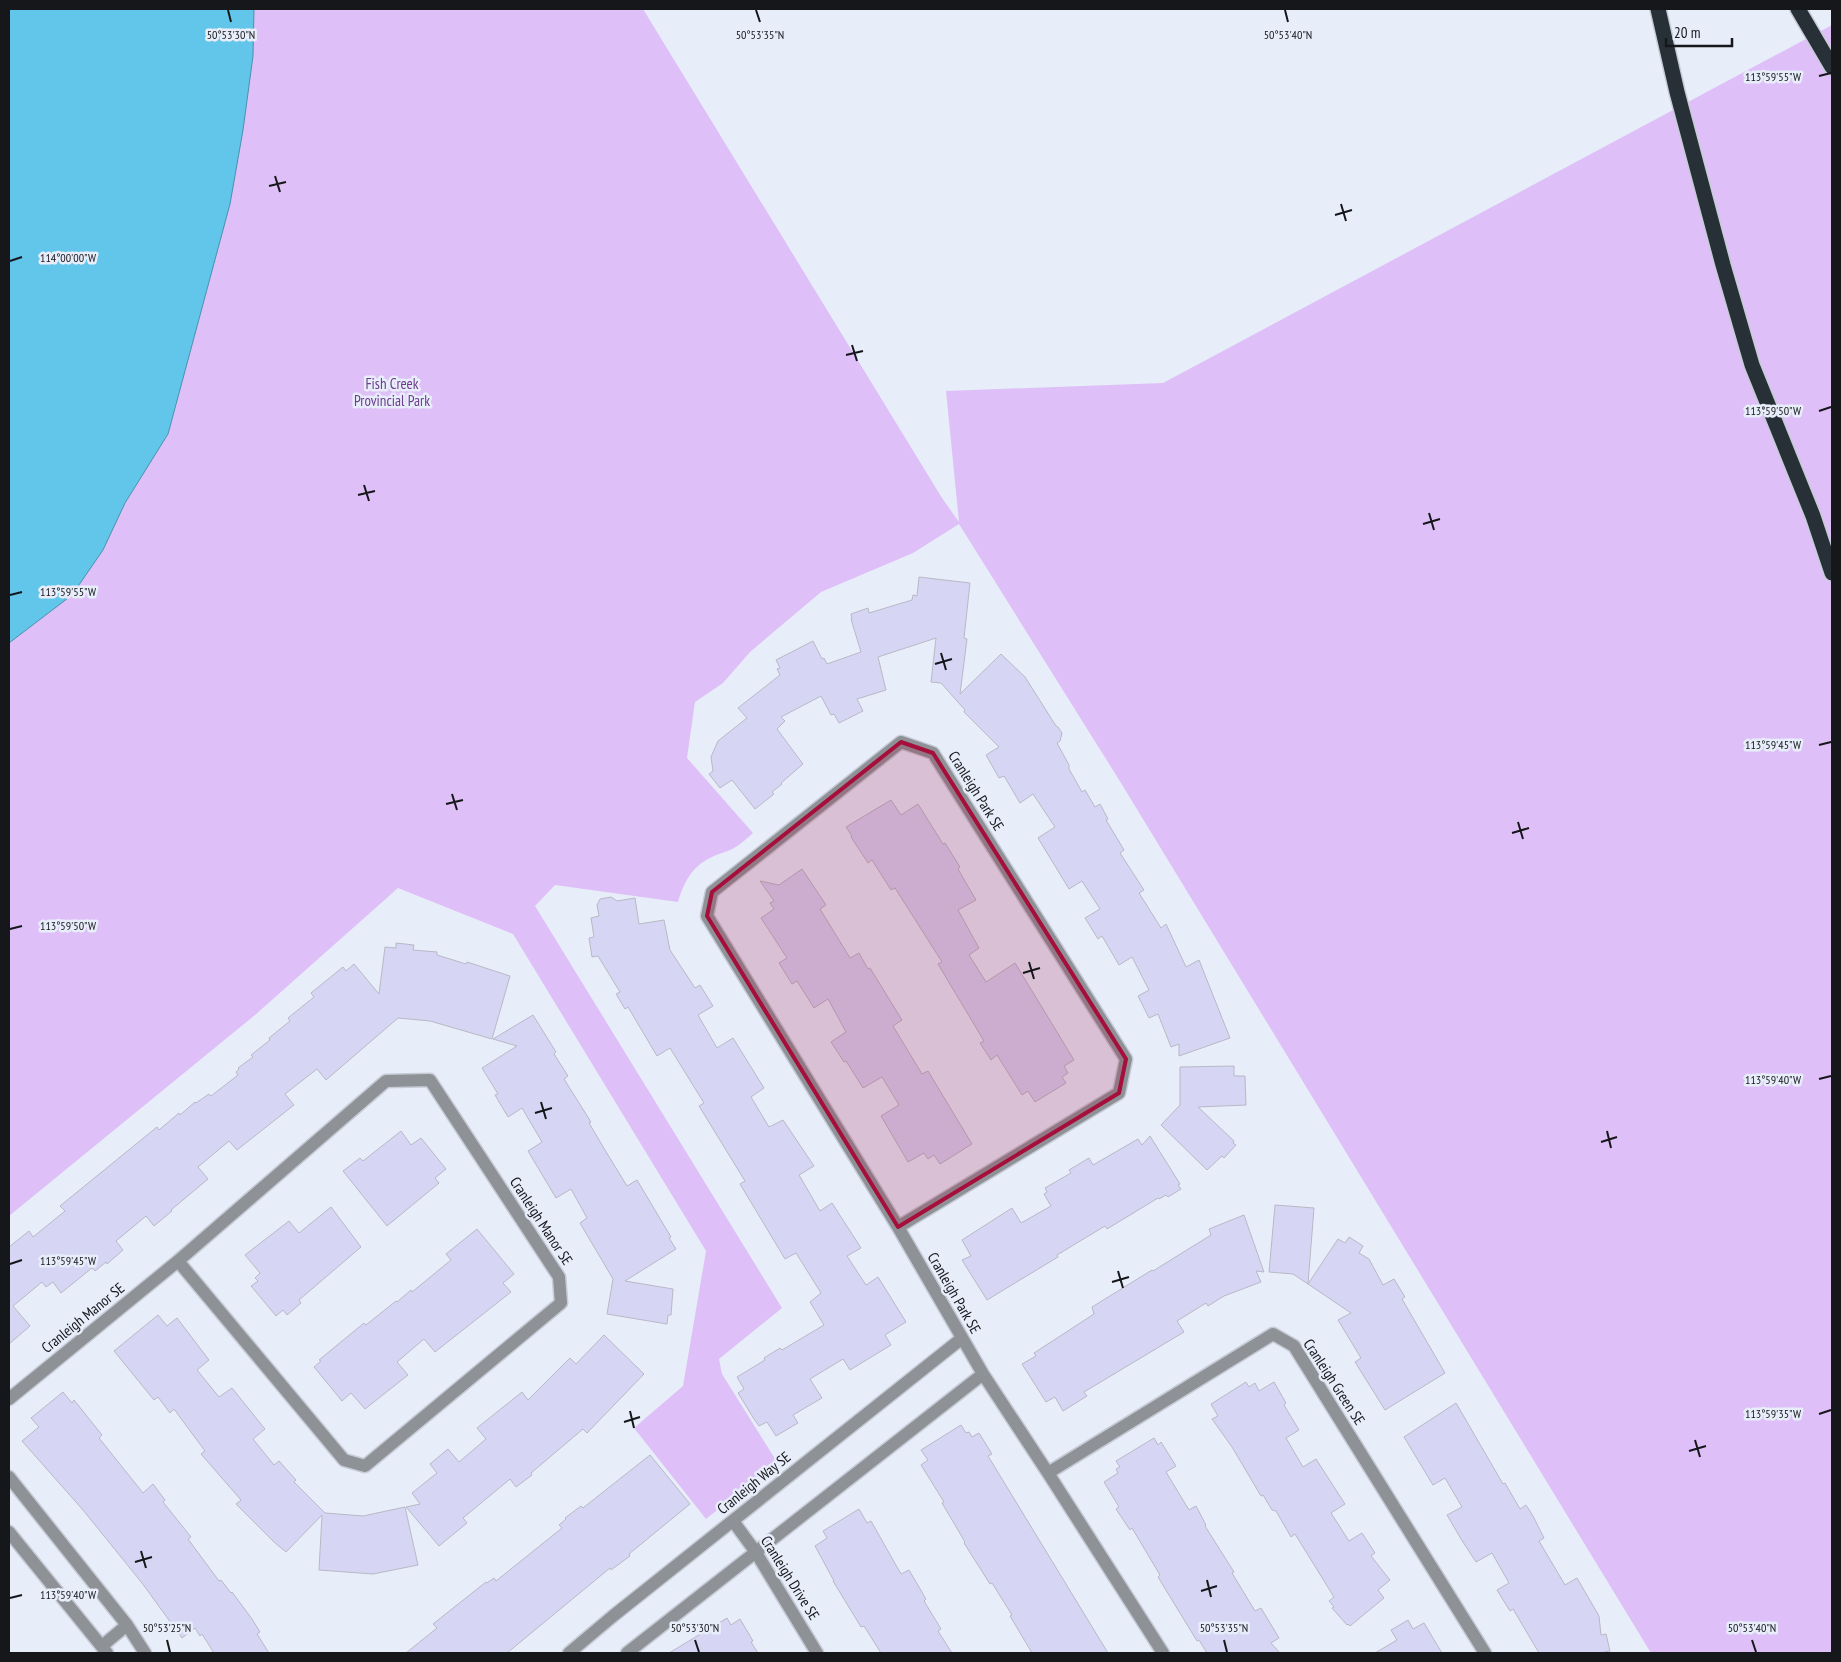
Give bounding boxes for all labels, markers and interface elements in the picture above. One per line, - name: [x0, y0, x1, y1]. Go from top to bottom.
- scale bar: [1666, 15, 1732, 47]
- text: 20 m: [1674, 23, 1700, 42]
- text: 50°53'30"N: [207, 27, 255, 42]
- text: 50°53'35"N: [736, 27, 784, 42]
- text: 50°53'40"N: [1264, 27, 1312, 42]
- text: 113°59'55"W: [1745, 69, 1801, 84]
- text: 114°00'00"W: [40, 250, 96, 265]
- park label: Fish Creek Provincial Park: [354, 374, 430, 410]
- text: 113°59'50"W: [1745, 403, 1801, 418]
- text: 113°59'55"W: [40, 584, 96, 599]
- text: 113°59'45"W: [1745, 737, 1801, 752]
- street label: Cranleigh Park SE: [944, 747, 1008, 834]
- text: 113°59'50"W: [40, 918, 96, 933]
- text: 113°59'40"W: [1745, 1072, 1801, 1087]
- street label: Cranleigh Manor SE: [506, 1173, 577, 1268]
- street label: Cranleigh Park SE: [924, 1249, 985, 1337]
- text: 113°59'45"W: [40, 1253, 96, 1268]
- street label: Cranleigh Manor SE: [37, 1278, 128, 1357]
- street label: Cranleigh Green SE: [1300, 1335, 1369, 1428]
- text: 113°59'35"W: [1745, 1406, 1801, 1421]
- street label: Cranleigh Way SE: [713, 1447, 794, 1518]
- street label: Cranleigh Drive SE: [757, 1532, 824, 1623]
- text: 113°59'40"W: [40, 1587, 96, 1602]
- text: 50°53'25"N: [143, 1620, 191, 1635]
- text: 50°53'30"N: [671, 1620, 719, 1635]
- text: 50°53'35"N: [1200, 1620, 1248, 1635]
- text: 50°53'40"N: [1728, 1620, 1776, 1635]

